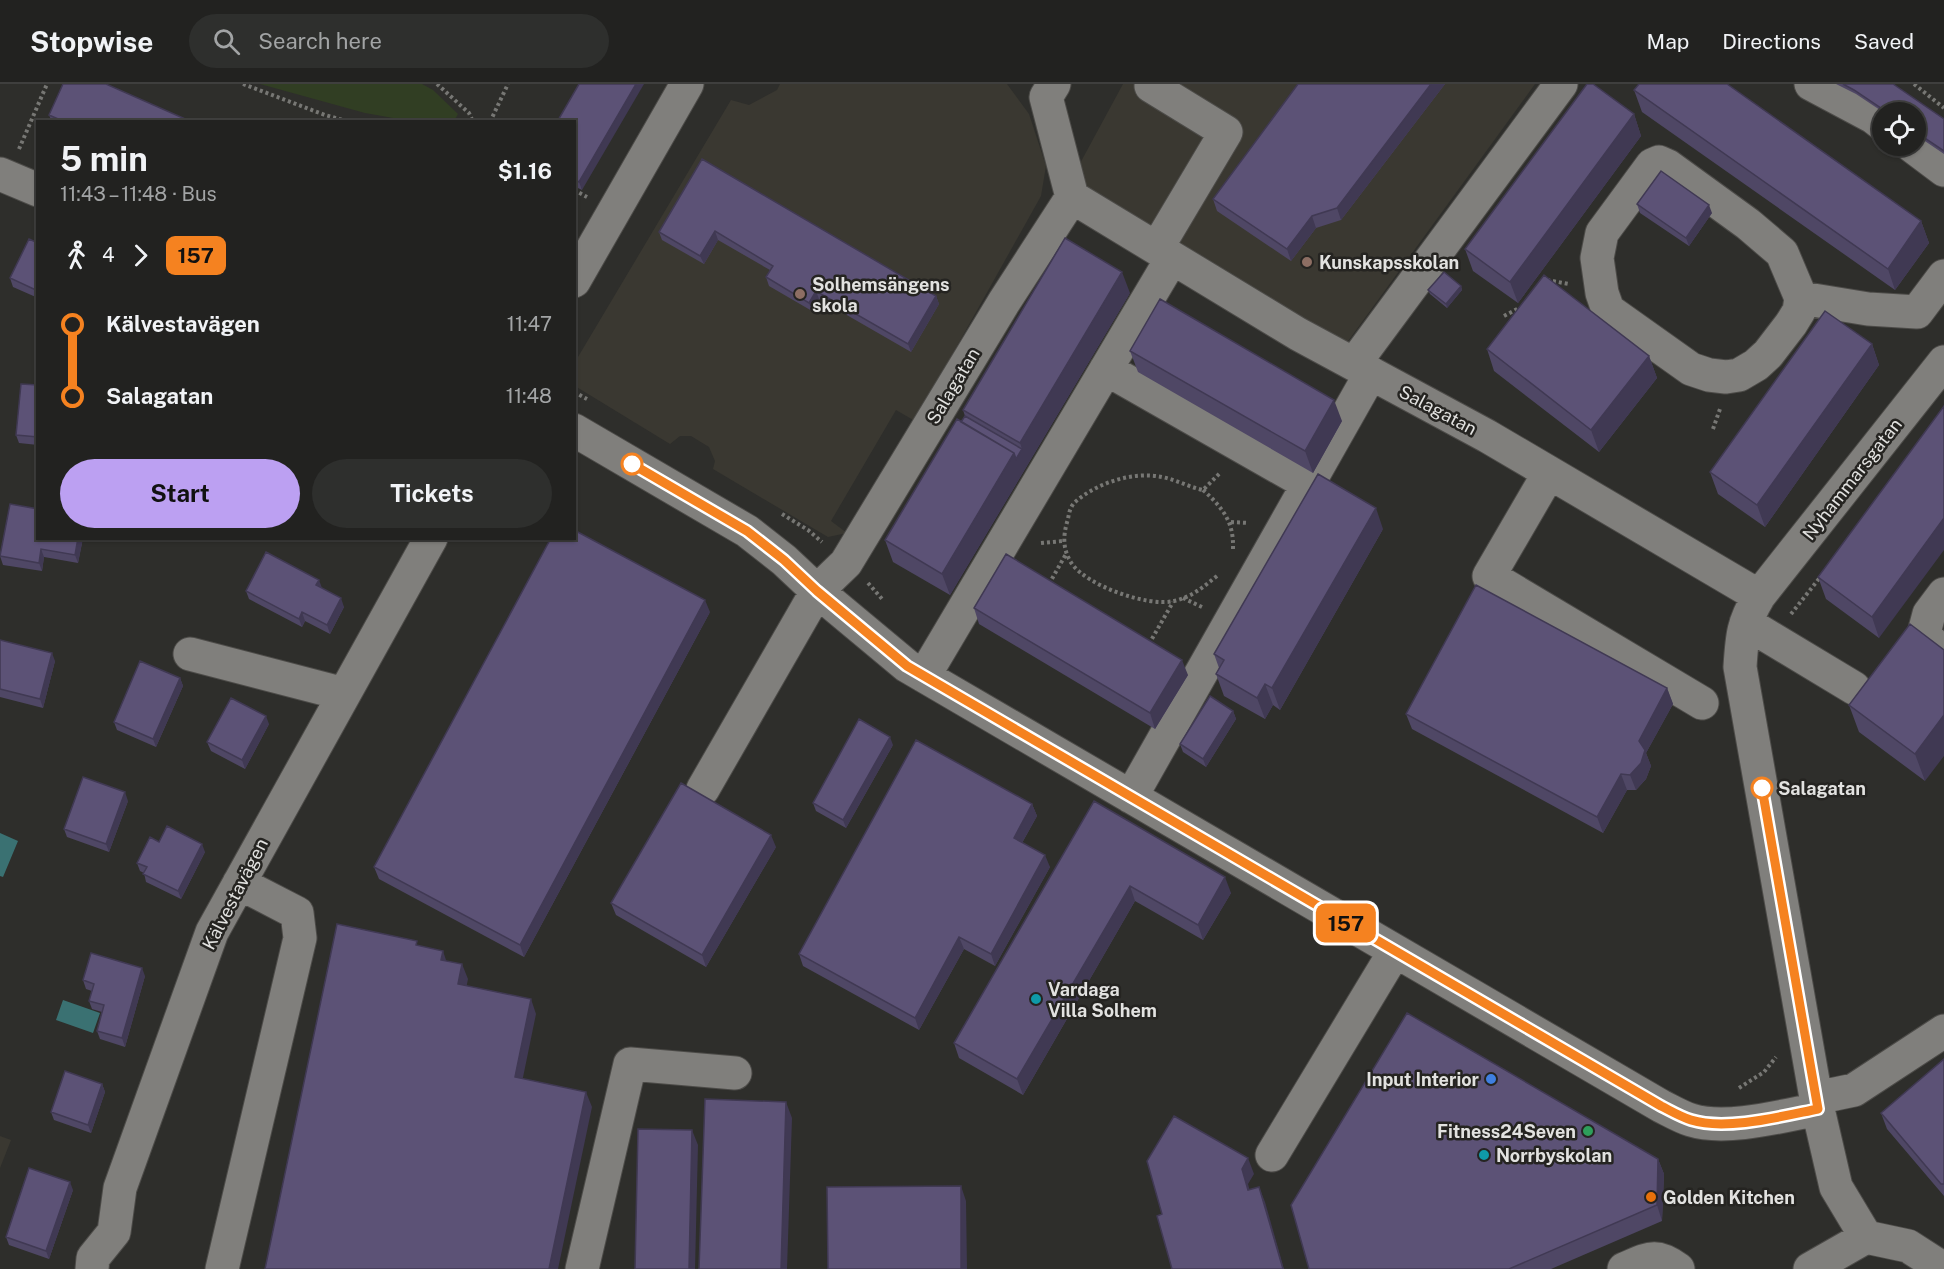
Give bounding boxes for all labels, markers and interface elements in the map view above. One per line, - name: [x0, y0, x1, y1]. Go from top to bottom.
- search box: [189, 14, 609, 68]
- text: Stopwise: [30, 25, 153, 58]
- icon: search: [210, 25, 243, 58]
- text: Search here: [258, 28, 382, 54]
- text: Map: [1647, 29, 1689, 54]
- text: Directions: [1722, 29, 1821, 54]
- text: Saved: [1854, 29, 1914, 54]
- map controls: [1872, 102, 1926, 156]
- button: locate: [1872, 102, 1926, 156]
- text: 5 min: [60, 140, 148, 178]
- text: $1.16: [498, 158, 552, 184]
- text: 11:43 – 11:48 · Bus: [60, 182, 217, 206]
- icon: walk: [60, 239, 93, 272]
- icon: forward: [124, 239, 157, 272]
- text: 4: [102, 243, 115, 267]
- text: 157: [178, 243, 214, 268]
- place label: Kunskapsskolan: [1319, 252, 1459, 273]
- marker: Kunskapsskolan: [1300, 255, 1314, 269]
- place label: Solhemsängens skola: [812, 274, 950, 316]
- marker: Solhemsängens skola: [793, 287, 807, 301]
- text: Kälvestavägen: [106, 311, 260, 337]
- text: 11:47: [507, 312, 552, 336]
- street label: Salagatan: [922, 344, 984, 428]
- street label: Salagatan: [1396, 381, 1480, 439]
- text: Salagatan: [106, 383, 213, 409]
- text: 11:48: [506, 384, 552, 408]
- street label: Nyhammarsgatan: [1798, 414, 1906, 544]
- unlabelled marker: [621, 453, 643, 475]
- button: Start: [60, 459, 300, 528]
- button: Tickets: [312, 459, 552, 528]
- marker: Salagatan: [1751, 777, 1773, 799]
- place label: Salagatan: [1778, 778, 1866, 799]
- street label: Kälvestavägen: [198, 835, 272, 953]
- line badge: 157: [1312, 904, 1380, 942]
- text: 157: [1328, 911, 1364, 936]
- place label: Vardaga Villa Solhem: [1048, 979, 1157, 1021]
- marker: Vardaga Villa Solhem: [1029, 992, 1043, 1006]
- place label: Input Interior: [1366, 1069, 1480, 1090]
- marker: Input Interior: [1484, 1072, 1498, 1086]
- place label: Fitness24Seven: [1437, 1121, 1576, 1142]
- marker: Fitness24Seven: [1581, 1124, 1595, 1138]
- place label: Norrbyskolan: [1496, 1145, 1612, 1166]
- marker: Norrbyskolan: [1477, 1148, 1491, 1162]
- place label: Golden Kitchen: [1663, 1187, 1795, 1208]
- marker: Golden Kitchen: [1644, 1190, 1658, 1204]

